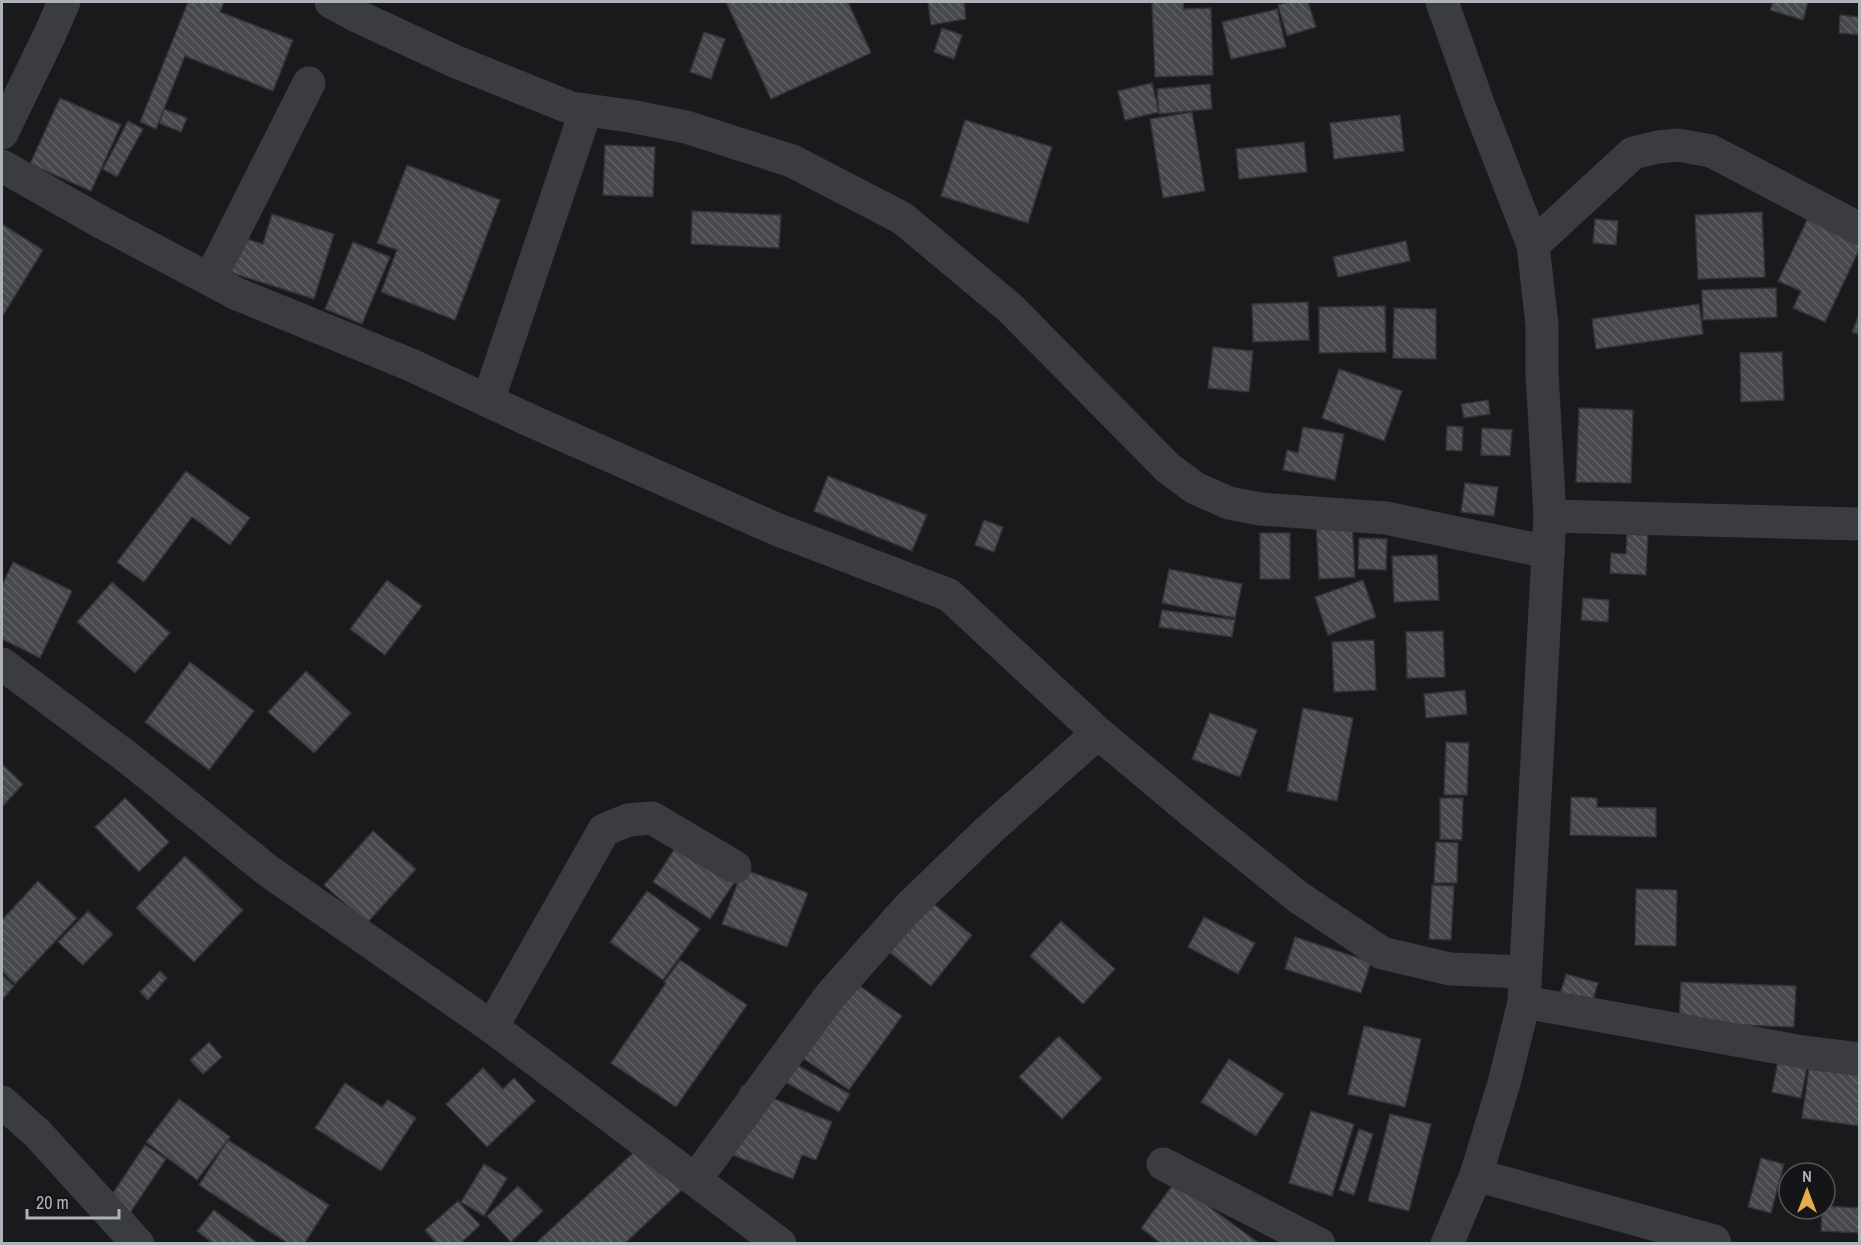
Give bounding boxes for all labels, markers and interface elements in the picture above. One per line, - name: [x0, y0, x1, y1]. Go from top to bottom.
- north arrow: [1777, 1161, 1837, 1221]
- text: N: [1802, 1165, 1812, 1187]
- scale bar: [27, 1182, 118, 1220]
- text: 20 m: [36, 1190, 69, 1215]

